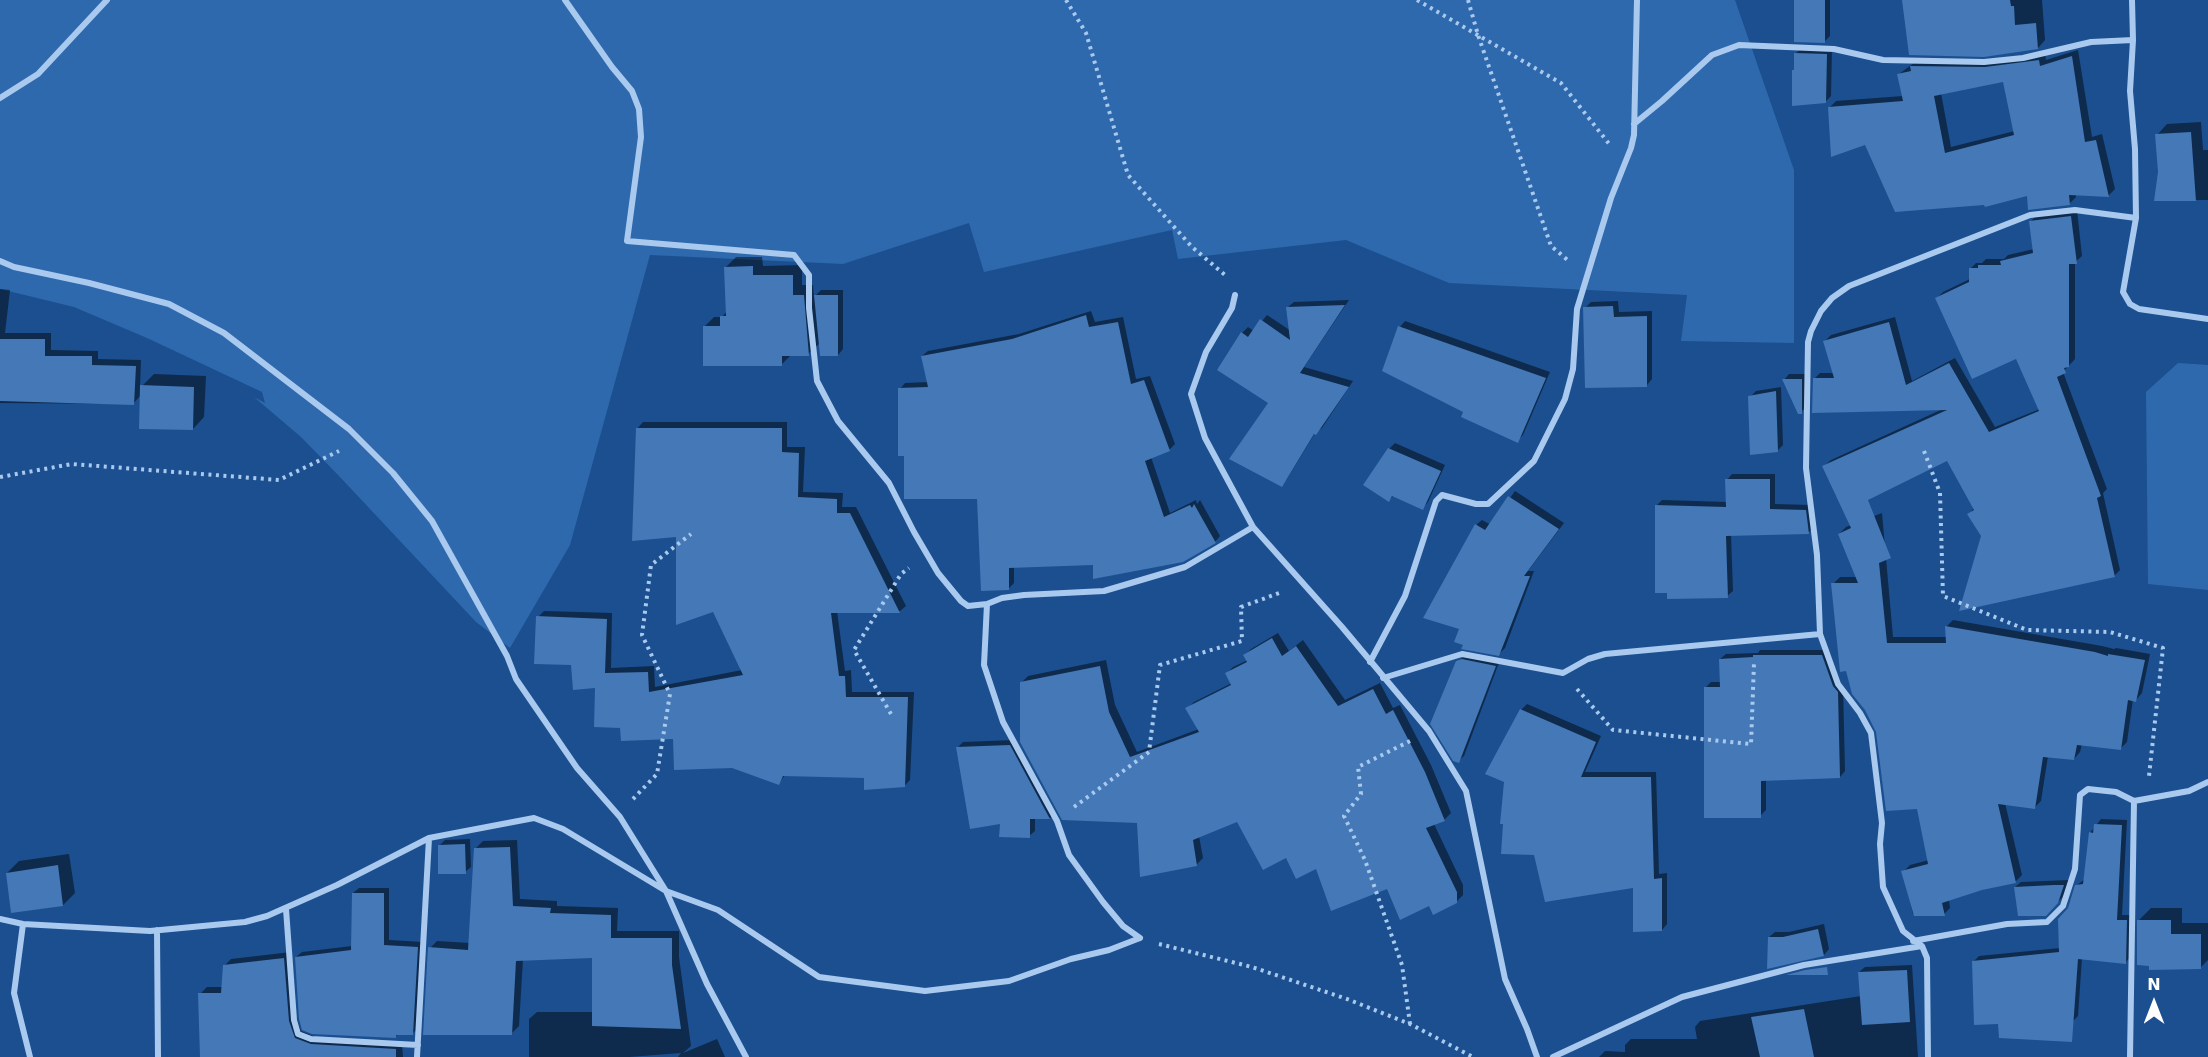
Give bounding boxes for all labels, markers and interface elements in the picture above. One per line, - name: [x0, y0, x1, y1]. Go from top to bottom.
- north arrow: [2124, 973, 2184, 1033]
- text: N: [2147, 975, 2161, 994]

